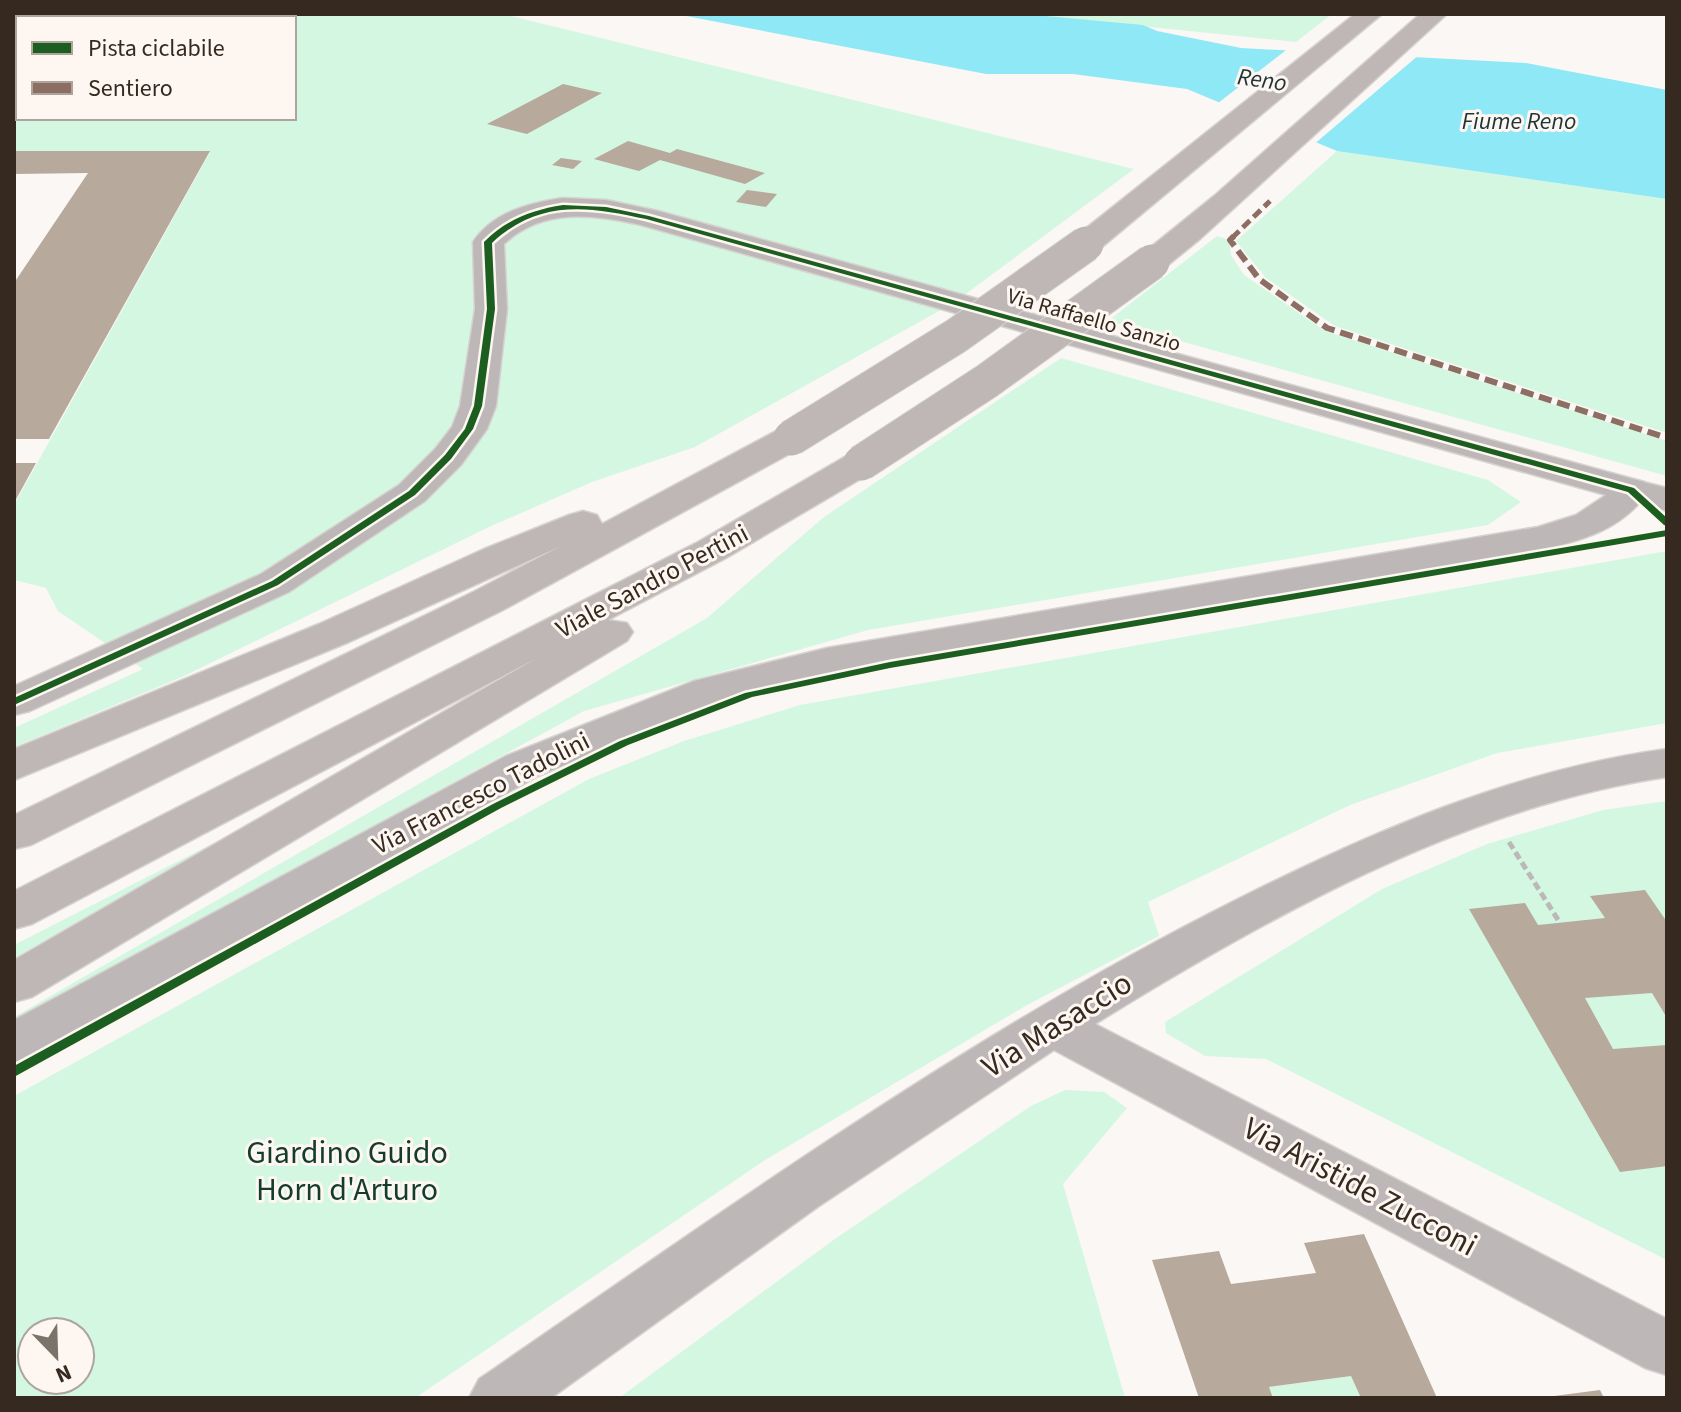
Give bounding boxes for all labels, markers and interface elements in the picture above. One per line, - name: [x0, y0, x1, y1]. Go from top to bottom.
- legend: [16, 16, 296, 120]
- text: Pista ciclabile: [88, 31, 225, 66]
- water label: Reno: [1235, 59, 1289, 101]
- text: Sentiero: [88, 71, 173, 106]
- water label: Fiume Reno: [1462, 104, 1576, 139]
- street label: Via Raffaello Sanzio: [1003, 280, 1185, 360]
- street label: Viale Sandro Pertini: [549, 515, 755, 647]
- street label: Via Francesco Tadolini: [366, 722, 596, 864]
- street label: Via Masaccio: [973, 961, 1141, 1089]
- street label: Via Aristide Zucconi: [1235, 1106, 1485, 1268]
- park label: Giardino Guido Horn d'Arturo: [246, 1130, 448, 1213]
- north arrow: [16, 1316, 96, 1396]
- text: N: [50, 1356, 76, 1391]

